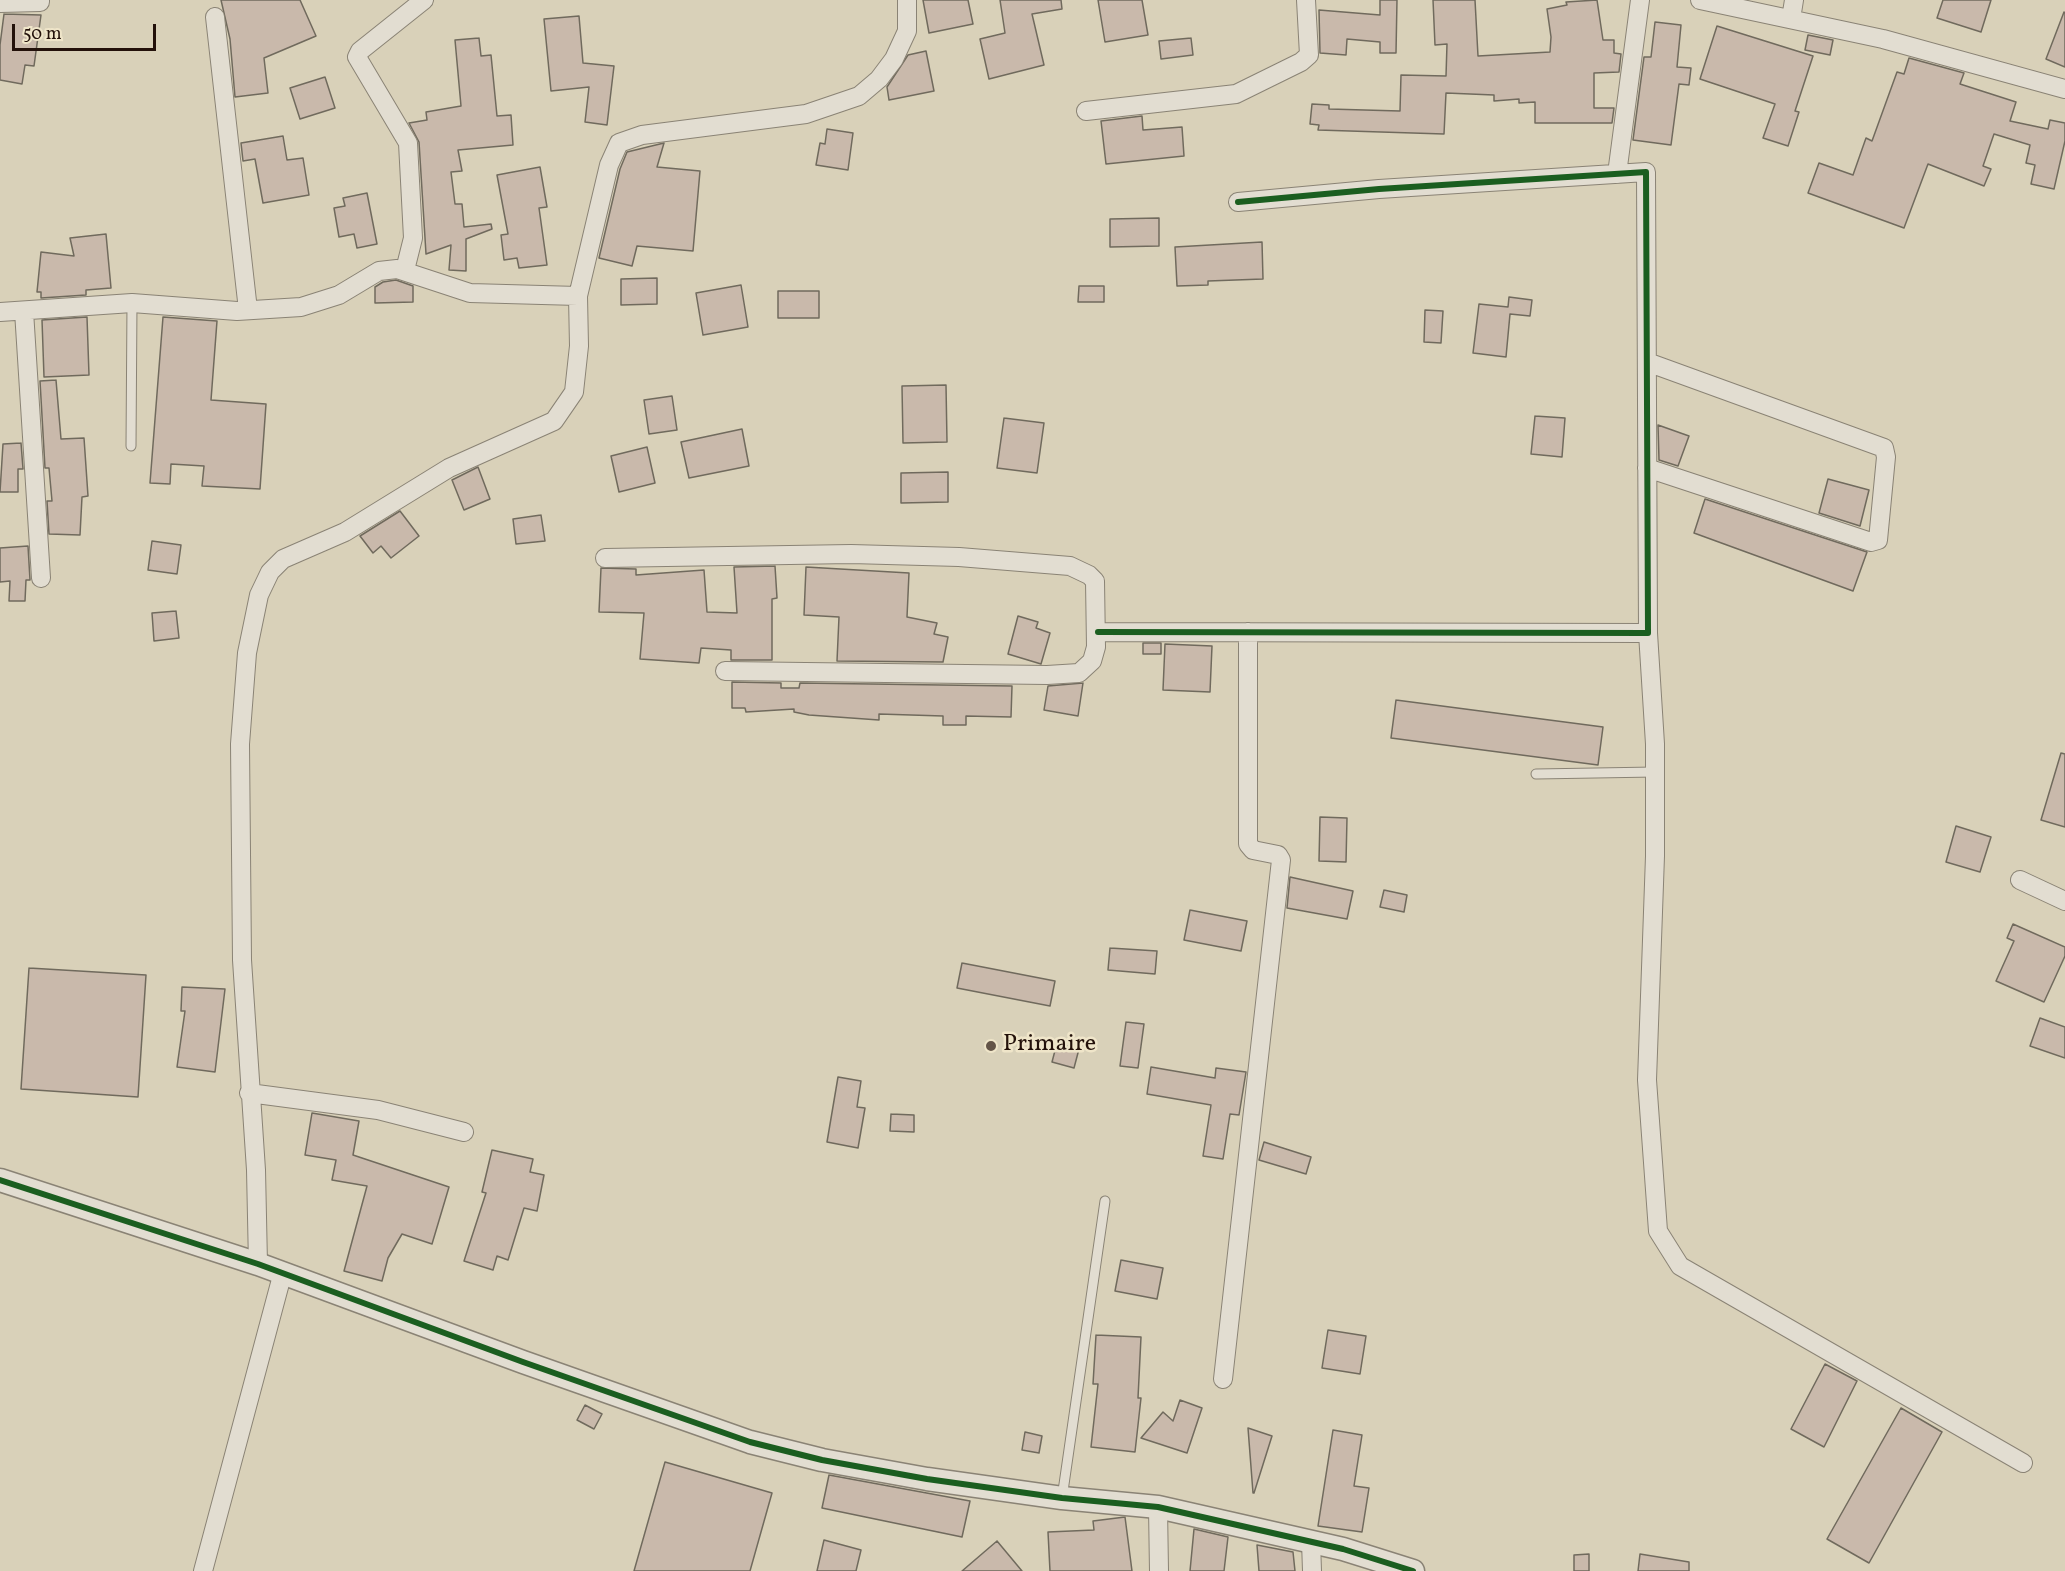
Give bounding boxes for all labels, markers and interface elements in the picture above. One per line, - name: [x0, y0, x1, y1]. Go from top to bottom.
- scale bar: [15, 12, 159, 50]
- text: 50 m: [23, 22, 62, 47]
- place label: Primaire: [1003, 1032, 1096, 1060]
- marker: Primaire: [984, 1039, 998, 1053]

